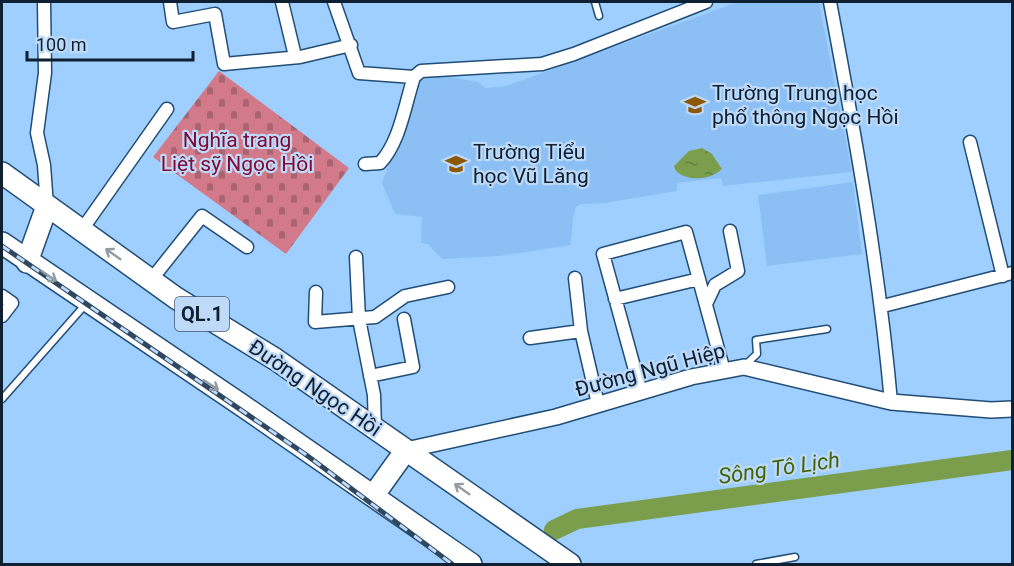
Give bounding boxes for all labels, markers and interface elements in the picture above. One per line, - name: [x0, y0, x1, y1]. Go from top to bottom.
- scale bar: [27, 24, 194, 62]
- text: 100 m: [36, 34, 87, 55]
- place label: Trường Trung học phổ thông Ngọc Hồi: [712, 81, 899, 129]
- school or university icon: Trường Trung học phổ thông Ngọc Hồi: [683, 93, 707, 117]
- park label: Nghĩa trang Liệt sỹ Ngọc Hồi: [161, 128, 313, 176]
- place label: Trường Tiểu học Vũ Lăng: [473, 140, 589, 188]
- school or university icon: Trường Tiểu học Vũ Lăng: [444, 152, 468, 176]
- one-way arrow: [106, 247, 122, 260]
- one-way arrow: [41, 270, 57, 282]
- road number: QL.1: [175, 297, 229, 331]
- street label: Đường Ngọc Hồi: [244, 335, 386, 441]
- street label: Đường Ngũ Hiệp: [572, 338, 728, 402]
- one-way arrow: [203, 378, 220, 391]
- water label: Sông Tô Lịch: [717, 447, 841, 489]
- one-way arrow: [454, 483, 470, 495]

